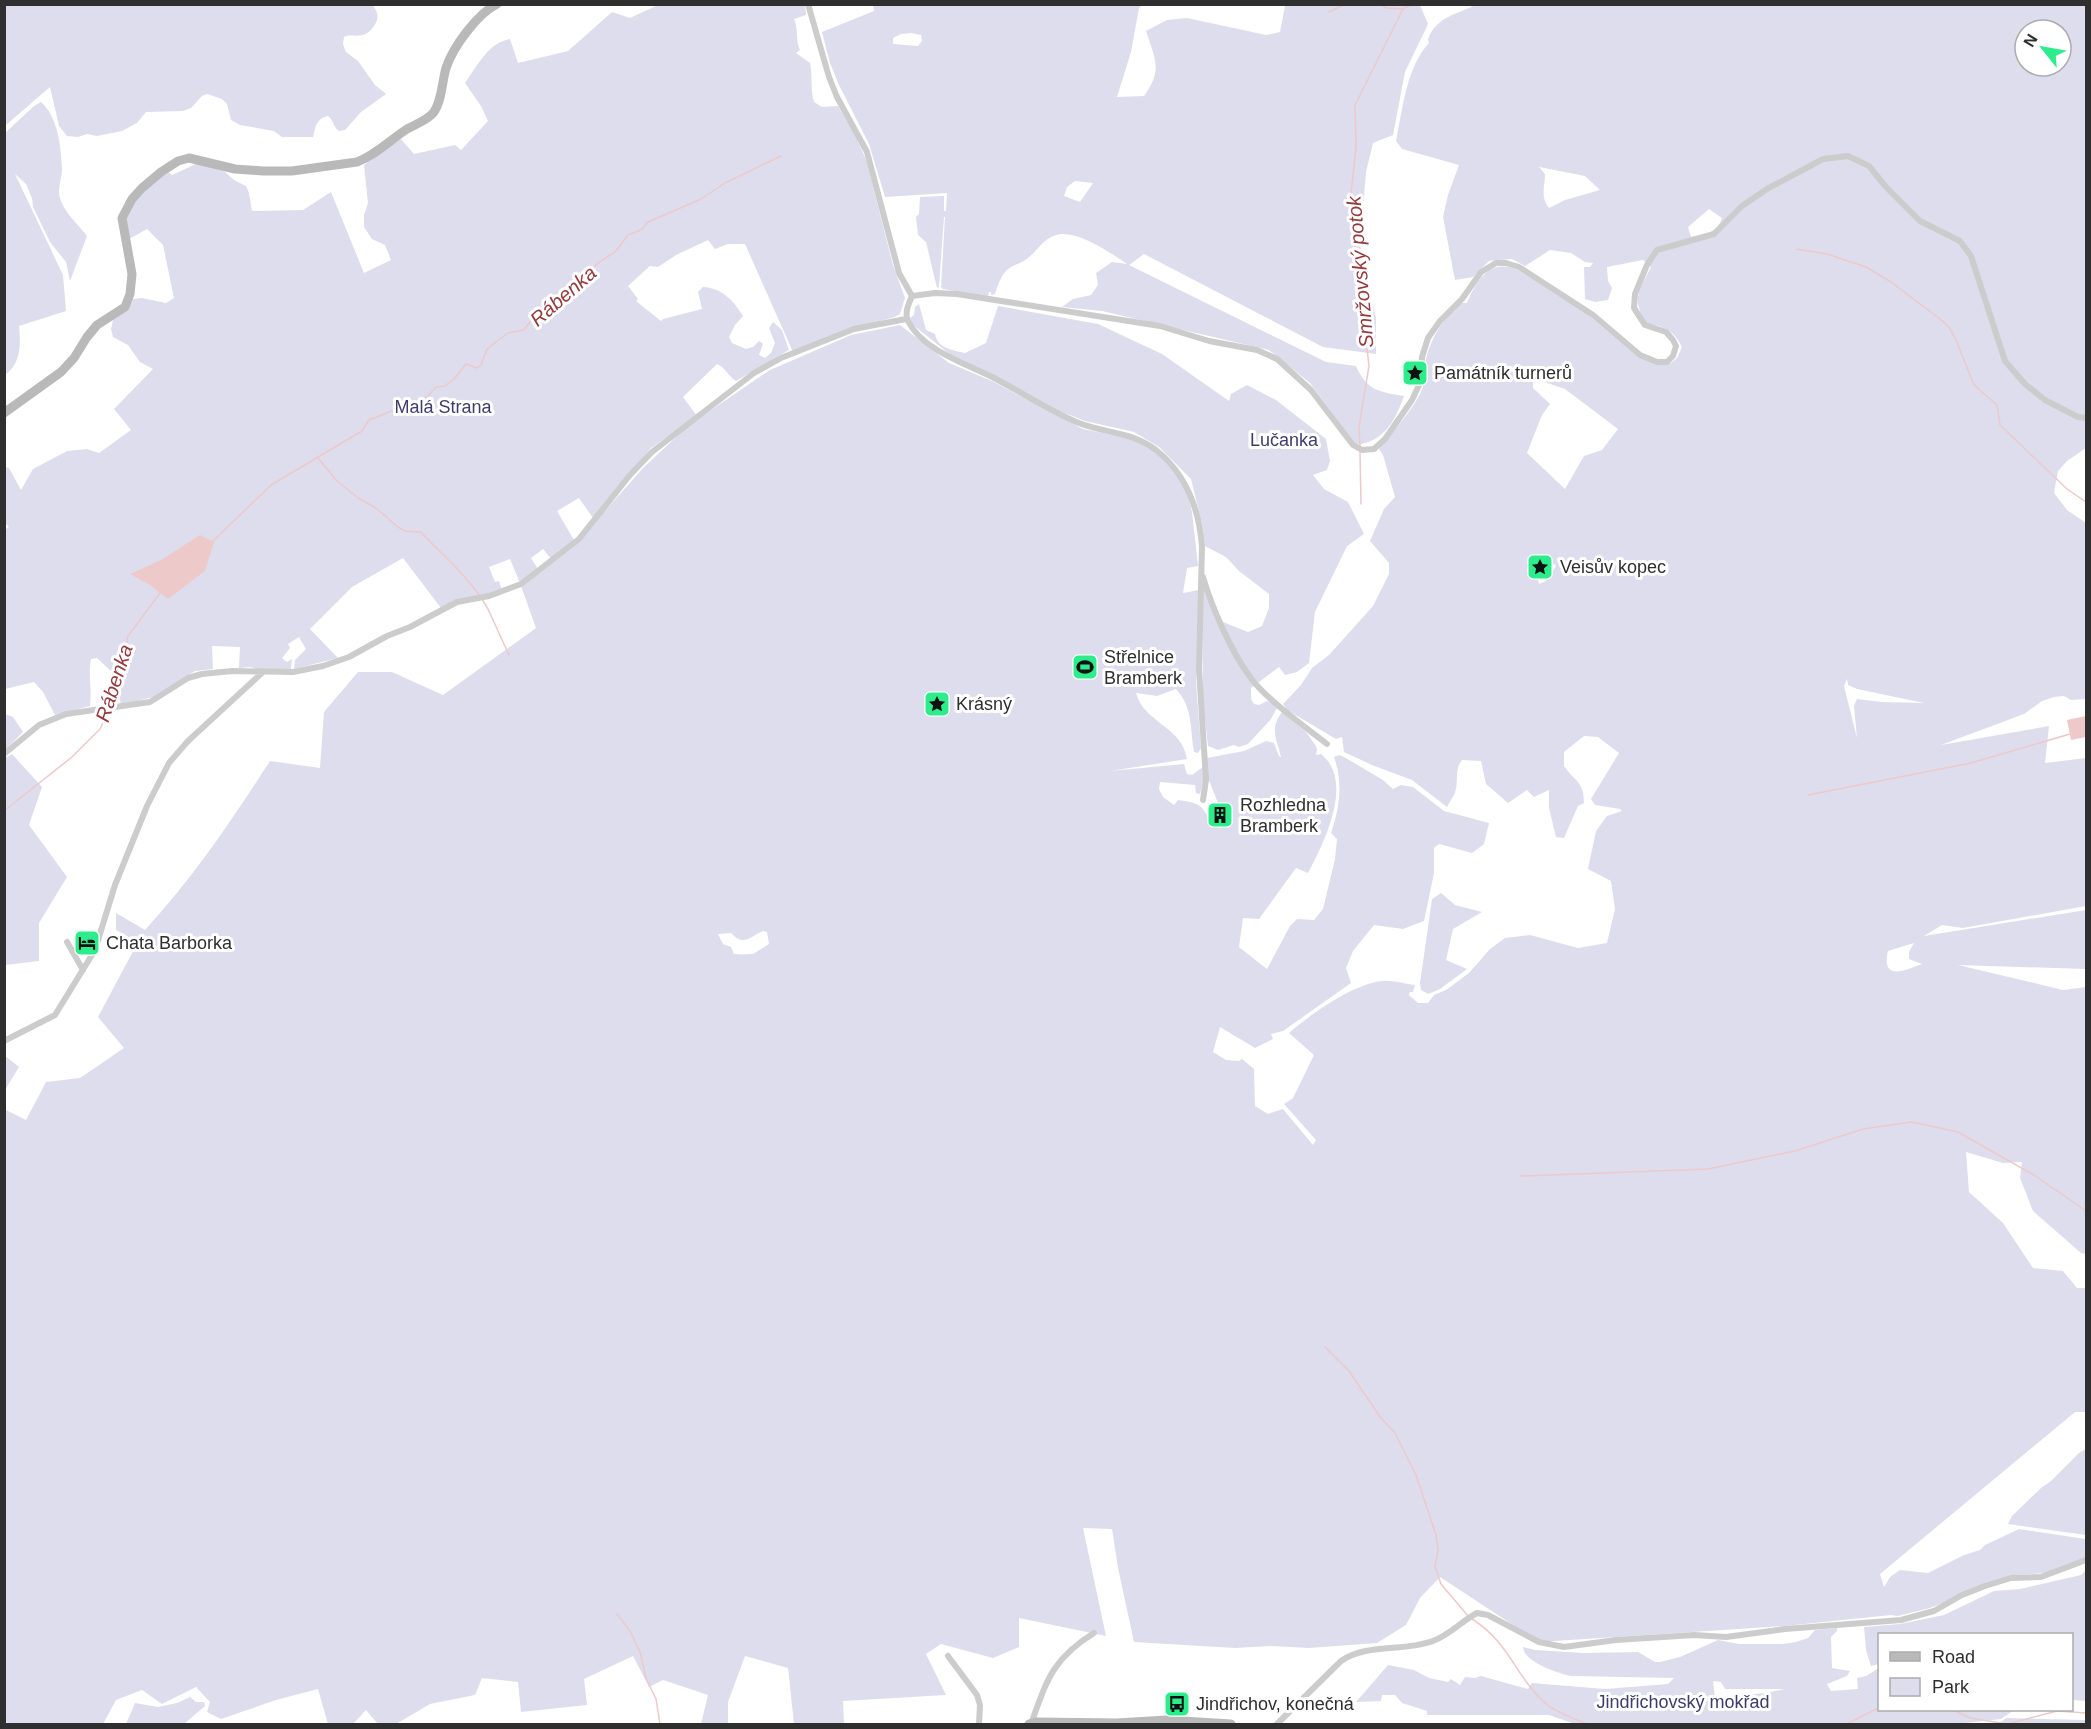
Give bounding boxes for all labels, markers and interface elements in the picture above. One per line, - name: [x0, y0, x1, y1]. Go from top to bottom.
- north arrow: [2013, 18, 2073, 78]
- text: N: [2020, 31, 2041, 50]
- water label: Smržovský potok: [1342, 194, 1378, 349]
- water label: Rábenka: [526, 261, 600, 331]
- place icon: Památník turnerů: [1400, 358, 1430, 388]
- place label: Památník turnerů: [1434, 363, 1572, 383]
- park label: Malá Strana: [394, 397, 493, 417]
- park label: Lučanka: [1250, 430, 1319, 450]
- place icon: Veisův kopec: [1525, 552, 1555, 582]
- place label: Veisův kopec: [1560, 557, 1666, 577]
- water label: Rábenka: [91, 642, 137, 724]
- place label: Střelnice Bramberk: [1104, 647, 1183, 688]
- sports icon: Střelnice Bramberk: [1070, 652, 1100, 682]
- place icon: Krásný: [922, 689, 952, 719]
- place label: Krásný: [956, 694, 1012, 714]
- place label: Rozhledna Bramberk: [1240, 795, 1327, 836]
- building icon: Rozhledna Bramberk: [1205, 800, 1235, 830]
- hotel icon: Chata Barborka: [72, 928, 102, 958]
- place label: Chata Barborka: [106, 933, 233, 953]
- legend: [1878, 1633, 2073, 1711]
- text: Road: [1932, 1647, 1975, 1667]
- text: Park: [1932, 1677, 1970, 1697]
- bus stop icon: Jindřichov, konečná: [1162, 1689, 1192, 1719]
- park label: Jindřichovský mokřad: [1596, 1692, 1770, 1712]
- place label: Jindřichov, konečná: [1196, 1694, 1355, 1714]

